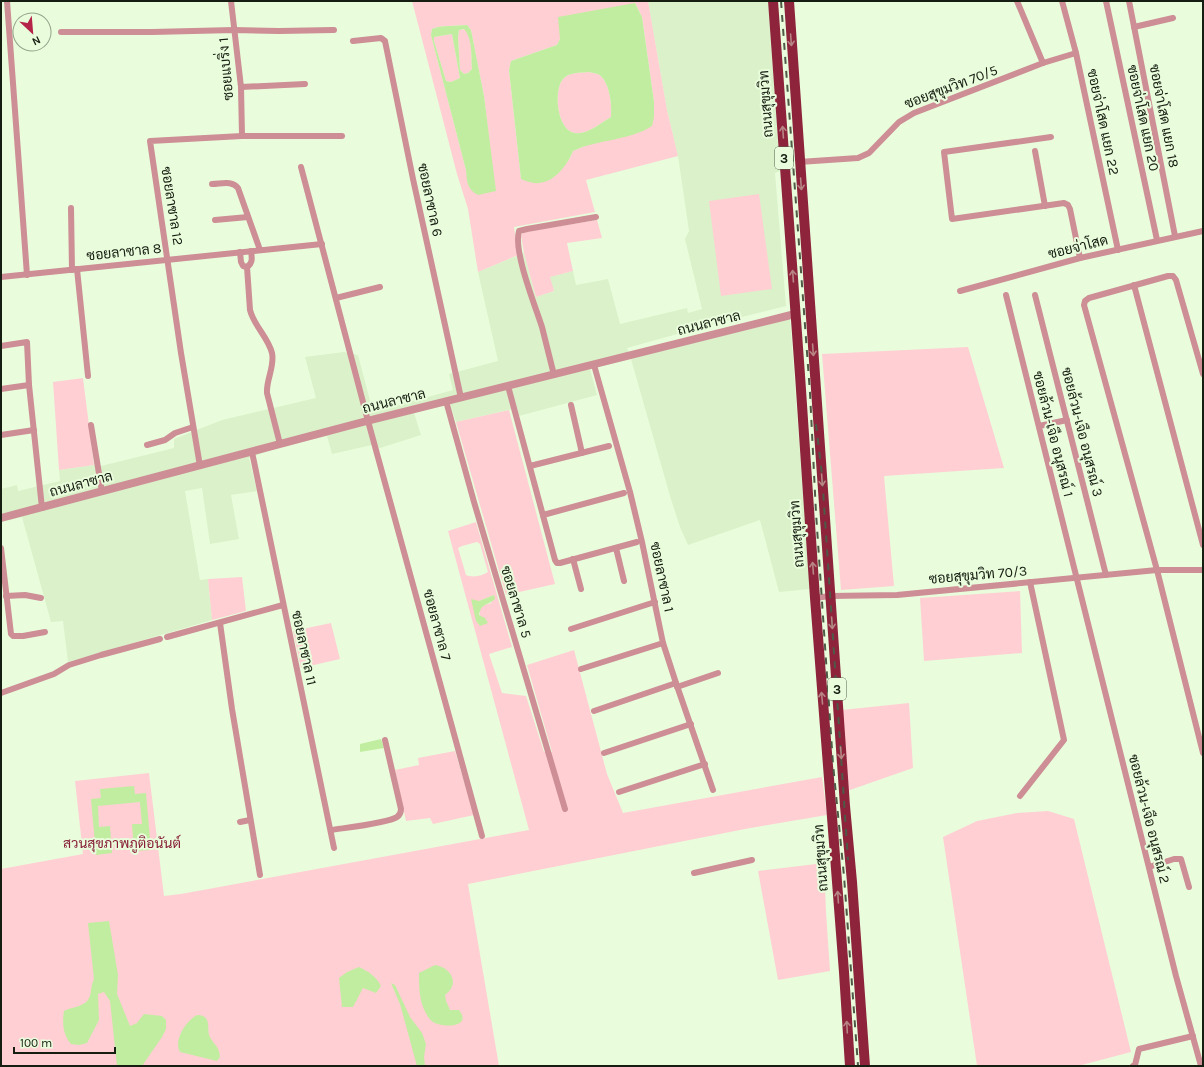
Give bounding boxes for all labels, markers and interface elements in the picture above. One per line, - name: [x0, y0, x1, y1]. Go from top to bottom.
- north arrow: [12, 12, 52, 52]
- text: N: [30, 33, 43, 48]
- one-way arrow: [788, 33, 795, 46]
- street label: ซอยแบริ่ง 1: [211, 37, 237, 101]
- street label: ซอยสุขุมวิท 70/5: [902, 61, 1000, 114]
- street label: ซอยจ่าโสด แยก 20: [1123, 63, 1163, 173]
- street label: ซอยจ่าโสด แยก 18: [1146, 63, 1182, 169]
- street label: ซอยจ่าโสด แยก 22: [1083, 67, 1123, 177]
- street label: ถนนสุขุมวิท: [755, 70, 778, 138]
- one-way arrow: [779, 126, 786, 139]
- road number: 3: [775, 147, 793, 169]
- street label: ซอยลาซาล 6: [414, 162, 446, 238]
- street label: ซอยลาซาล 12: [157, 165, 187, 247]
- one-way arrow: [797, 177, 804, 190]
- street label: ซอยจ่าโสด: [1046, 231, 1110, 263]
- street label: ซอยลาซาล 8: [86, 240, 162, 264]
- one-way arrow: [789, 270, 796, 283]
- street label: ถนนลาซาล: [676, 307, 742, 339]
- one-way arrow: [809, 343, 816, 356]
- street label: ซอยล้วน-เจือ อนุสรณ์ 3: [1057, 365, 1107, 499]
- street label: ซอยล้วน-เจือ อนุสรณ์ 1: [1028, 369, 1078, 499]
- street label: ถนนลาซาล: [361, 385, 427, 417]
- street label: ถนนลาซาล: [48, 467, 114, 501]
- one-way arrow: [819, 473, 826, 486]
- street label: ถนนสุขุมวิท: [786, 500, 809, 568]
- street label: ซอยลาซาล 1: [646, 540, 678, 614]
- one-way arrow: [809, 562, 816, 575]
- street label: ซอยสุขุมวิท 70/3: [928, 562, 1028, 589]
- street label: ซอยลาซาล 5: [497, 564, 535, 640]
- street label: ซอยลาซาล 7: [419, 587, 455, 663]
- street label: ซอยลาซาล 11: [288, 609, 320, 687]
- one-way arrow: [829, 617, 836, 630]
- road number: 3: [828, 678, 846, 700]
- one-way arrow: [819, 692, 826, 705]
- one-way arrow: [838, 746, 845, 759]
- street label: ซอยล้วน-เจือ อนุสรณ์ 2: [1124, 752, 1174, 886]
- street label: ถนนสุขุมวิท: [810, 824, 833, 892]
- park label: สวนสุขภาพภูติอนันต์: [63, 834, 181, 853]
- one-way arrow: [835, 891, 842, 904]
- one-way arrow: [844, 1021, 851, 1034]
- scale bar: [14, 1029, 115, 1055]
- text: 100 m: [20, 1036, 52, 1050]

